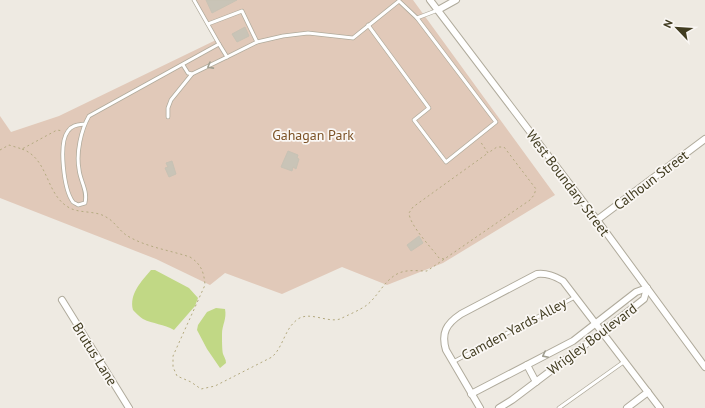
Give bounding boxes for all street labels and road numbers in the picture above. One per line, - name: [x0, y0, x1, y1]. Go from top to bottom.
- street label: West Boundary Street: [522, 126, 614, 240]
- street label: Calhoun Street: [610, 146, 692, 214]
- street label: Camden Yards Alley: [458, 293, 570, 364]
- street label: Wrigley Boulevard: [544, 299, 640, 379]
- street label: Brutus Lane: [69, 319, 121, 389]

